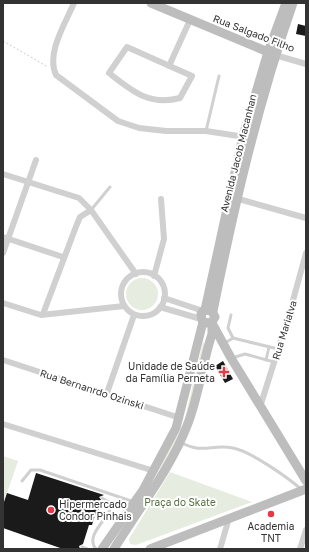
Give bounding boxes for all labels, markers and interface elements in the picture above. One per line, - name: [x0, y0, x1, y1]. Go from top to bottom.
- street label: Rua Salgado Filho: [212, 12, 296, 54]
- street label: Avenida Jacob Macanhan: [218, 93, 258, 213]
- street label: Rua Marialva: [269, 299, 299, 361]
- place label: Unidade de Saúde da Família Perneta: [126, 360, 215, 384]
- marker: Unidade de Saúde da Família Perneta: [218, 366, 230, 378]
- street label: Rua Bernanrdo Ozinski: [39, 367, 145, 411]
- park label: Praça do Skate: [144, 496, 216, 508]
- place label: Hipermercado Condor Pinhais: [59, 498, 132, 522]
- marker: Hipermercado Condor Pinhais: [46, 505, 56, 515]
- marker: Academia TNT: [266, 509, 276, 519]
- place label: Academia TNT: [248, 520, 294, 544]

